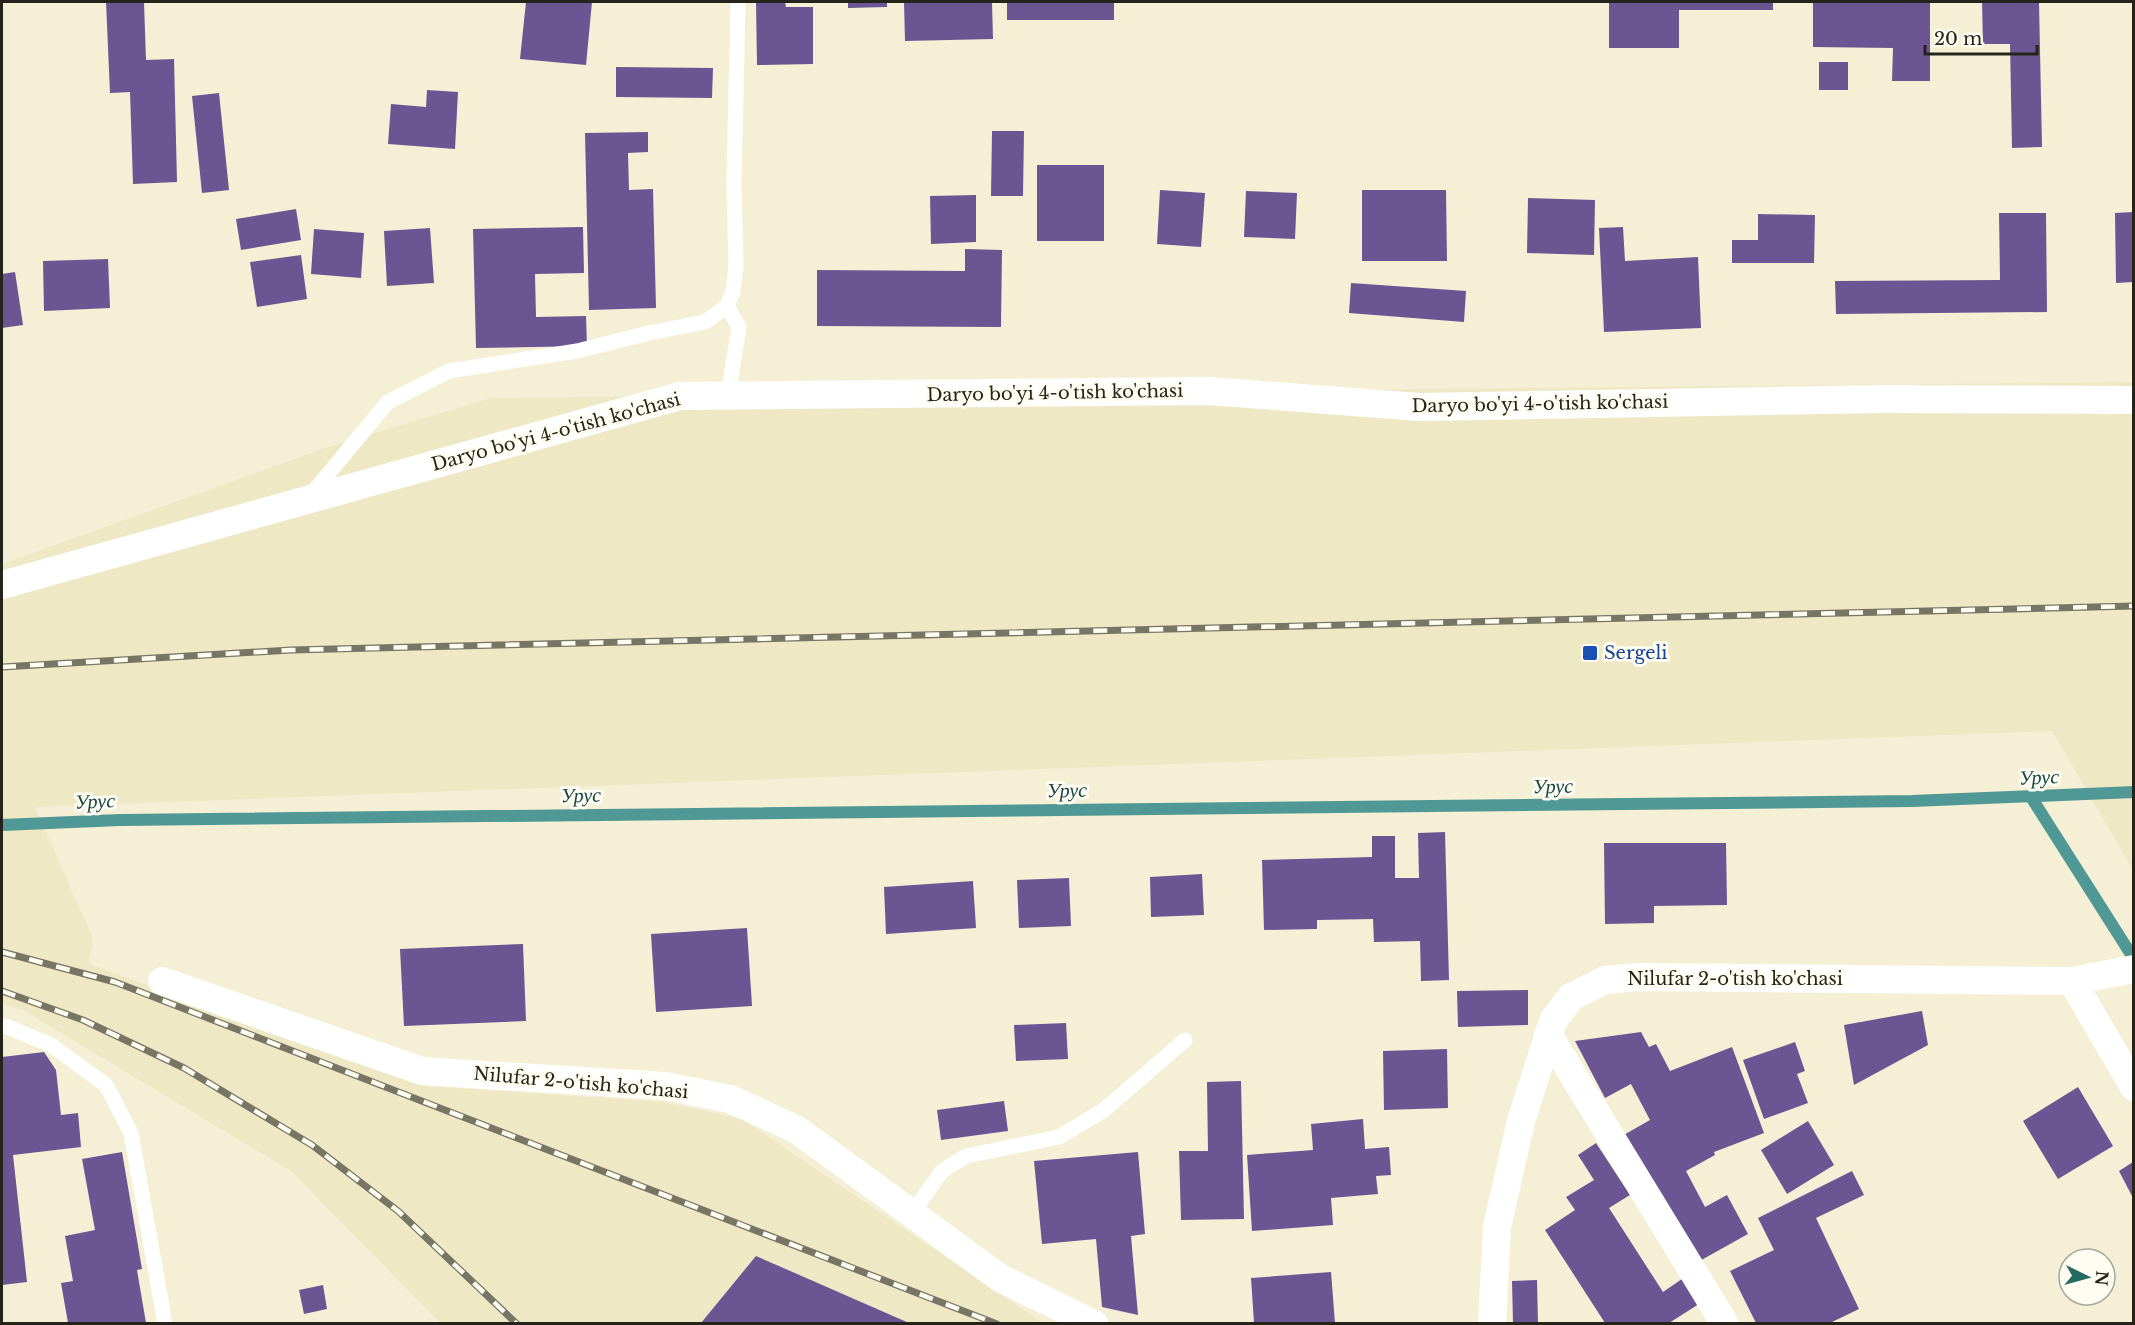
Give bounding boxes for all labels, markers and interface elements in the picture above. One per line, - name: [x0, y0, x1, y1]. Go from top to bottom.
- scale bar: [1925, 18, 2038, 56]
- text: 20 m: [1934, 28, 1982, 50]
- street label: Daryo bo'yi 4-o'tish ko'chasi: [927, 380, 1183, 406]
- street label: Daryo bo'yi 4-o'tish ko'chasi: [429, 388, 683, 476]
- street label: Daryo bo'yi 4-o'tish ko'chasi: [1412, 391, 1668, 417]
- place label: Sergeli: [1604, 642, 1668, 664]
- marker: Sergeli: [1581, 644, 1599, 662]
- water label: Урус: [2019, 764, 2060, 790]
- water label: Урус: [1533, 774, 1573, 798]
- water label: Урус: [1047, 778, 1087, 802]
- water label: Урус: [561, 783, 601, 807]
- water label: Урус: [75, 788, 116, 814]
- street label: Nilufar 2-o'tish ko'chasi: [1627, 968, 1843, 990]
- street label: Nilufar 2-o'tish ko'chasi: [473, 1063, 689, 1103]
- north arrow: [2057, 1247, 2117, 1307]
- text: N: [2091, 1270, 2113, 1287]

